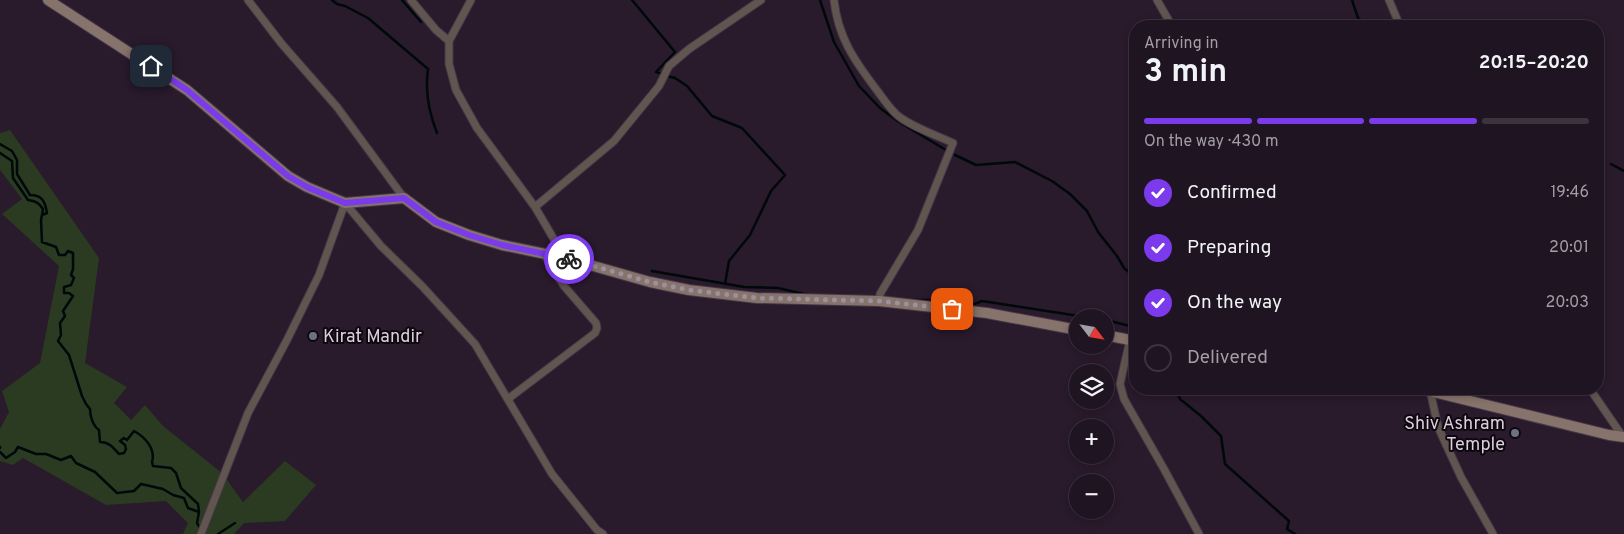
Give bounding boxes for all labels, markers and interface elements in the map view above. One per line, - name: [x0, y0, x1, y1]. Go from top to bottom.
- text: Arriving in: [1144, 34, 1219, 54]
- pin: [130, 45, 172, 87]
- text: 20:15–20:20: [1479, 51, 1589, 75]
- icon: home: [137, 52, 165, 80]
- text: 3 min: [1144, 53, 1227, 93]
- text: On the way · 430 m: [1144, 132, 1279, 152]
- icon: check: [1144, 179, 1172, 207]
- text: Confirmed: [1187, 181, 1277, 205]
- text: 19:46: [1550, 183, 1589, 203]
- courier: [544, 234, 594, 284]
- icon: check: [1144, 234, 1172, 262]
- text: Preparing: [1187, 236, 1271, 260]
- text: 20:01: [1549, 238, 1589, 258]
- icon: bike: [555, 245, 583, 273]
- pin: [931, 288, 973, 330]
- icon: check: [1144, 289, 1172, 317]
- text: On the way: [1187, 291, 1282, 315]
- text: 20:03: [1545, 293, 1589, 313]
- icon: bag: [938, 295, 966, 323]
- north arrow: [1069, 309, 1114, 354]
- map controls: [1069, 309, 1114, 519]
- place label: Kirat Mandir: [323, 326, 422, 349]
- marker: Kirat Mandir: [307, 330, 319, 342]
- text: Delivered: [1187, 346, 1268, 370]
- button: layers: [1069, 364, 1114, 409]
- place label: Shiv Ashram Temple: [1404, 413, 1505, 457]
- button: +: [1069, 419, 1114, 464]
- marker: Shiv Ashram Temple: [1509, 427, 1521, 439]
- button: −: [1069, 474, 1114, 519]

